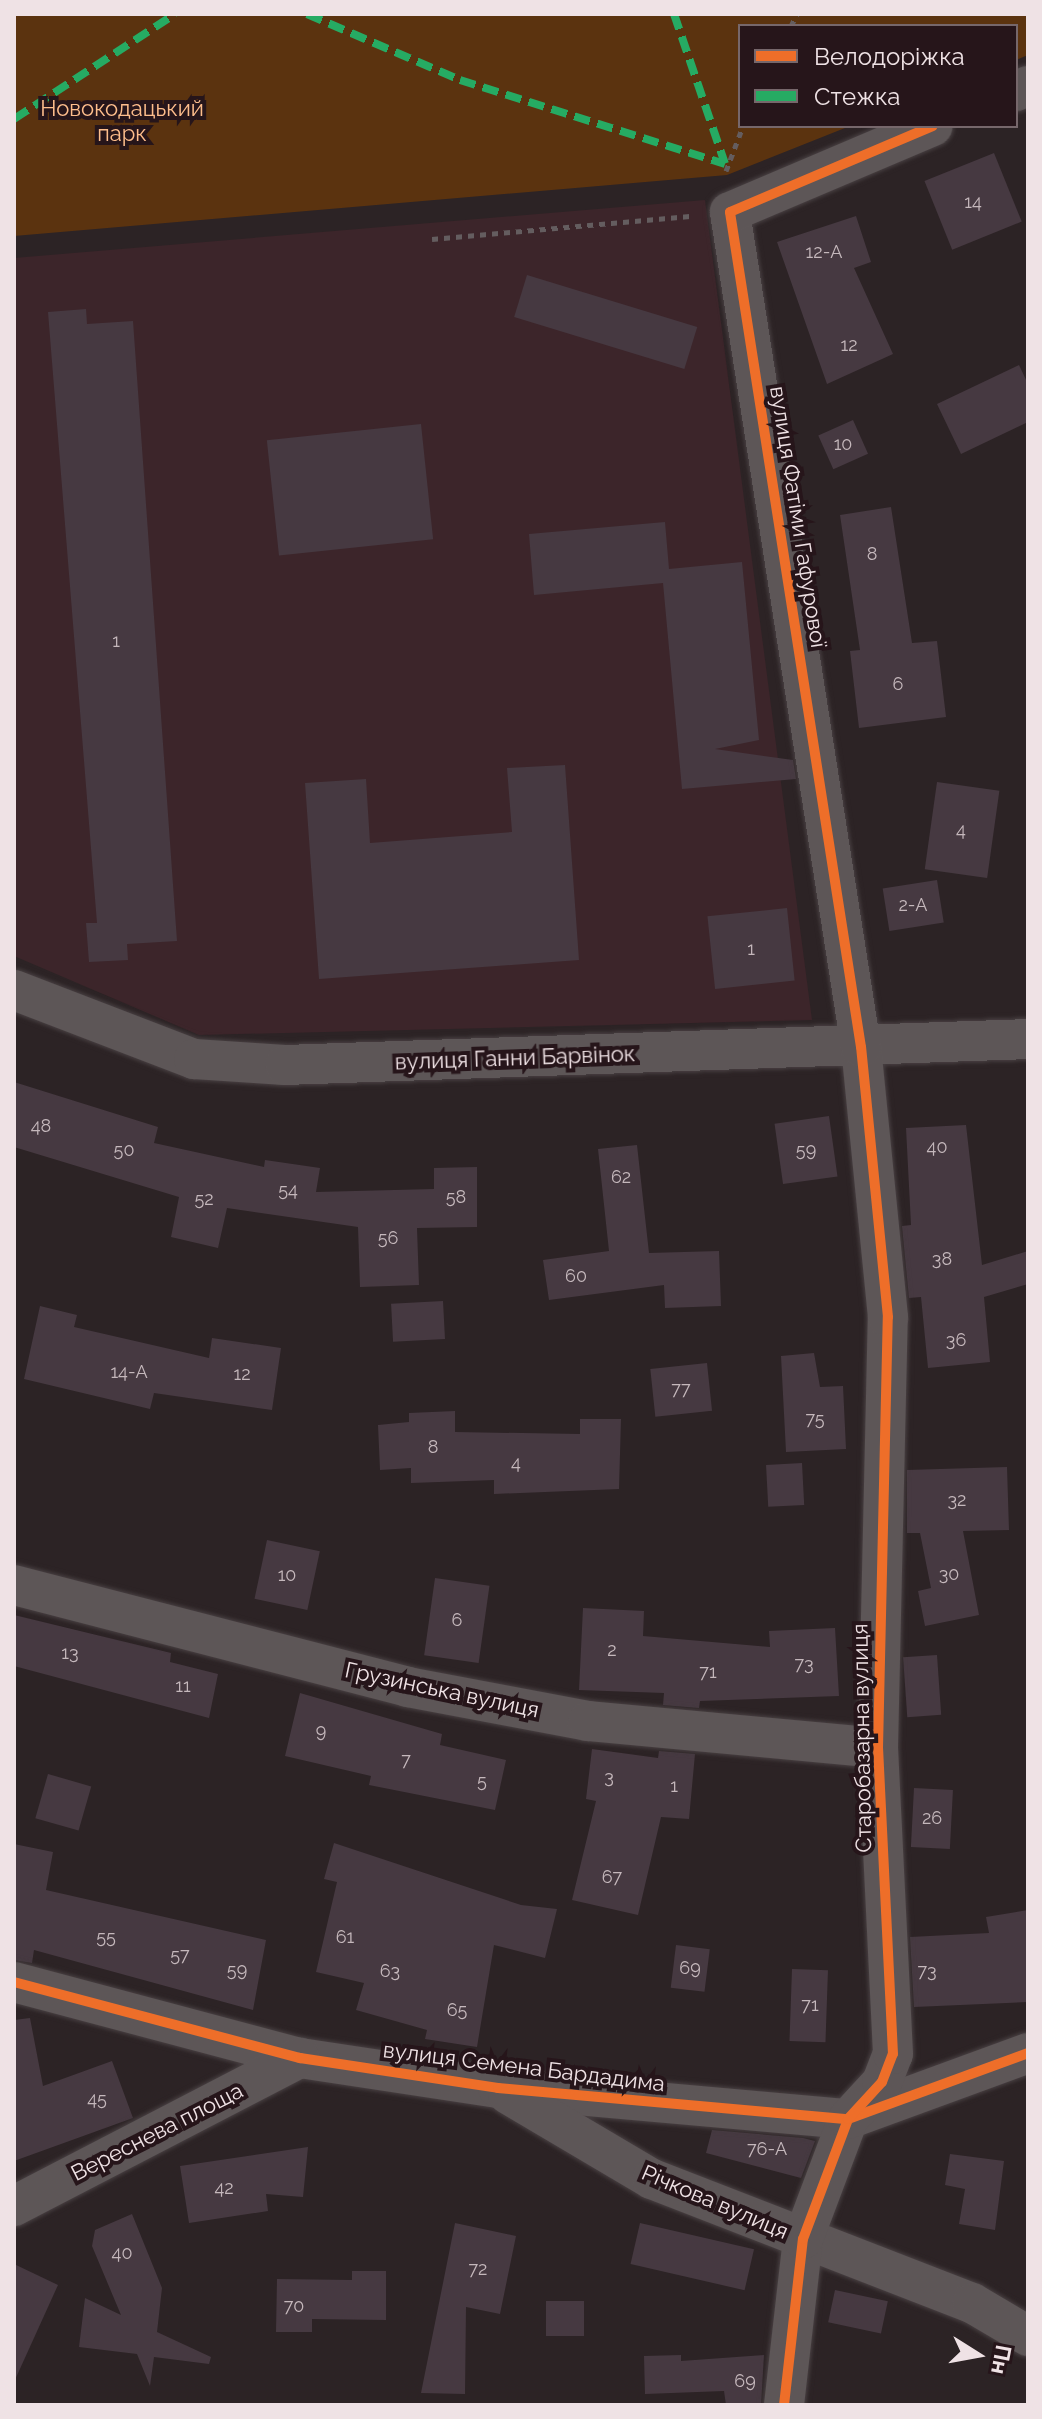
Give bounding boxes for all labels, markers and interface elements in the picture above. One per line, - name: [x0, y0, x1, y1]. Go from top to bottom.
- legend: [738, 24, 1018, 128]
- text: Велодоріжка: [814, 42, 965, 71]
- text: Стежка: [814, 82, 900, 111]
- park label: Новокодацький парк: [40, 95, 204, 146]
- house number: 14: [964, 191, 982, 213]
- house number: 12-А: [806, 241, 842, 263]
- house number: 12: [840, 334, 858, 356]
- street label: вулиця Фатіми Гафурової: [764, 384, 832, 650]
- house number: 10: [834, 433, 852, 455]
- house number: 8: [867, 543, 877, 565]
- house number: 1: [112, 630, 120, 652]
- house number: 6: [893, 673, 903, 695]
- house number: 4: [956, 819, 966, 841]
- house number: 2-А: [898, 894, 928, 916]
- house number: 1: [747, 938, 755, 960]
- street label: вулиця Ганни Барвінок: [394, 1041, 636, 1075]
- house number: 48: [31, 1115, 51, 1137]
- house number: 40: [927, 1136, 947, 1158]
- house number: 50: [114, 1139, 134, 1161]
- house number: 59: [796, 1139, 816, 1161]
- house number: 62: [611, 1166, 631, 1188]
- house number: 54: [278, 1179, 298, 1201]
- house number: 58: [446, 1186, 466, 1208]
- house number: 52: [194, 1188, 214, 1210]
- house number: 56: [378, 1227, 398, 1249]
- house number: 38: [932, 1248, 952, 1270]
- house number: 60: [565, 1265, 587, 1287]
- house number: 36: [946, 1329, 966, 1351]
- house number: 14-А: [110, 1361, 148, 1383]
- house number: 12: [233, 1363, 251, 1385]
- house number: 77: [671, 1378, 691, 1400]
- house number: 75: [805, 1408, 825, 1430]
- house number: 8: [428, 1436, 438, 1458]
- house number: 4: [511, 1452, 521, 1474]
- house number: 32: [948, 1489, 966, 1511]
- house number: 30: [939, 1563, 959, 1585]
- house number: 10: [278, 1564, 296, 1586]
- house number: 6: [452, 1609, 462, 1631]
- street label: Старобазарна вулиця: [847, 1623, 877, 1853]
- house number: 2: [607, 1639, 617, 1661]
- house number: 13: [61, 1642, 79, 1664]
- house number: 73: [794, 1653, 814, 1675]
- street label: Грузинська вулиця: [343, 1657, 541, 1723]
- house number: 71: [699, 1661, 717, 1683]
- house number: 11: [175, 1675, 191, 1697]
- house number: 9: [316, 1720, 326, 1742]
- house number: 7: [401, 1749, 411, 1771]
- house number: 3: [604, 1766, 614, 1788]
- house number: 5: [477, 1770, 487, 1792]
- house number: 1: [670, 1775, 678, 1797]
- house number: 26: [922, 1807, 942, 1829]
- house number: 67: [602, 1866, 622, 1888]
- house number: 55: [96, 1926, 116, 1948]
- house number: 61: [336, 1926, 354, 1948]
- house number: 57: [170, 1944, 190, 1966]
- house number: 69: [679, 1957, 701, 1979]
- house number: 59: [227, 1959, 247, 1981]
- house number: 63: [380, 1960, 400, 1982]
- house number: 73: [917, 1960, 937, 1982]
- house number: 71: [801, 1994, 819, 2016]
- house number: 65: [447, 1999, 467, 2021]
- street label: вулиця Семена Бардадима: [382, 2037, 666, 2097]
- street label: Вереснева площа: [67, 2077, 247, 2187]
- house number: 45: [87, 2088, 107, 2110]
- house number: 76-А: [747, 2138, 787, 2160]
- street label: Річкова вулиця: [638, 2159, 792, 2245]
- house number: 42: [214, 2177, 234, 2199]
- house number: 40: [112, 2242, 132, 2264]
- house number: 72: [468, 2258, 488, 2280]
- house number: 70: [284, 2295, 304, 2317]
- north arrow: [938, 2315, 1018, 2395]
- text: Пн: [986, 2343, 1017, 2376]
- house number: 69: [734, 2370, 756, 2392]

